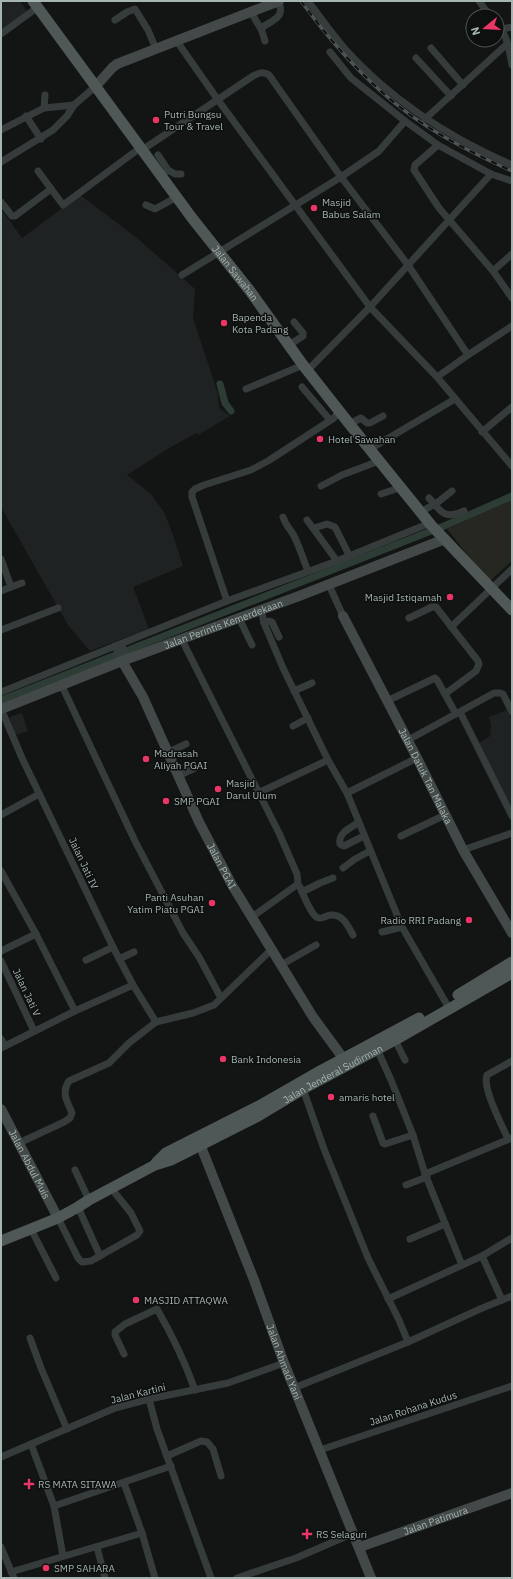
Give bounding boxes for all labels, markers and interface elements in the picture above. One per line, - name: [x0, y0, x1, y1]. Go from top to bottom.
- north arrow: [465, 8, 505, 48]
- text: N: [468, 25, 483, 37]
- place label: Putri Bungsu Tour & Travel: [164, 108, 223, 133]
- marker: Putri Bungsu Tour & Travel: [151, 115, 161, 125]
- place label: Masjid Babus Salam: [322, 196, 381, 221]
- marker: Masjid Babus Salam: [309, 203, 319, 213]
- street label: Jalan Sawahan: [209, 243, 261, 304]
- place label: Bapenda Kota Padang: [232, 311, 289, 336]
- marker: Bapenda Kota Padang: [219, 318, 229, 328]
- place label: Hotel Sawahan: [328, 433, 395, 446]
- marker: Hotel Sawahan: [315, 434, 325, 444]
- place label: Masjid Istiqamah: [365, 591, 442, 604]
- marker: Masjid Istiqamah: [445, 592, 455, 602]
- street label: Jalan Perintis Kemerdekaan: [162, 597, 285, 652]
- street label: Jalan Datuk Tan Malaka: [395, 726, 455, 827]
- place label: Madrasah Aliyah PGAI: [154, 747, 207, 772]
- marker: Madrasah Aliyah PGAI: [141, 754, 151, 764]
- place label: Masjid Darul Ulum: [226, 777, 276, 802]
- marker: Masjid Darul Ulum: [213, 784, 223, 794]
- place label: SMP PGAI: [174, 795, 220, 808]
- marker: SMP PGAI: [161, 796, 171, 806]
- street label: Jalan Jati IV: [66, 835, 101, 891]
- street label: Jalan PGAI: [204, 841, 239, 891]
- place label: Panti Asuhan Yatim Piatu PGAI: [127, 891, 204, 916]
- marker: Panti Asuhan Yatim Piatu PGAI: [207, 898, 217, 908]
- place label: Radio RRI Padang: [381, 914, 462, 927]
- marker: Radio RRI Padang: [464, 915, 474, 925]
- street label: Jalan Jati V: [10, 966, 43, 1018]
- street label: Jalan Jenderal Sudirman: [281, 1042, 385, 1107]
- place label: Bank Indonesia: [231, 1053, 302, 1066]
- marker: Bank Indonesia: [218, 1054, 228, 1064]
- place label: amaris hotel: [339, 1091, 395, 1104]
- marker: amaris hotel: [326, 1092, 336, 1102]
- street label: Jalan Abdul Muis: [6, 1127, 53, 1201]
- place label: MASJID ATTAQWA: [144, 1294, 228, 1307]
- marker: MASJID ATTAQWA: [131, 1295, 141, 1305]
- street label: Jalan Ahmad Yani: [264, 1322, 304, 1402]
- street label: Jalan Kartini: [109, 1380, 167, 1407]
- street label: Jalan Rohana Kudus: [368, 1388, 459, 1429]
- marker: RS MATA SITAWA: [23, 1478, 35, 1490]
- place label: RS MATA SITAWA: [38, 1478, 117, 1491]
- street label: Jalan Patimura: [402, 1503, 470, 1538]
- marker: RS Selaguri: [301, 1528, 313, 1540]
- place label: RS Selaguri: [316, 1528, 367, 1541]
- place label: SMP SAHARA: [54, 1562, 115, 1575]
- marker: SMP SAHARA: [41, 1563, 51, 1573]

